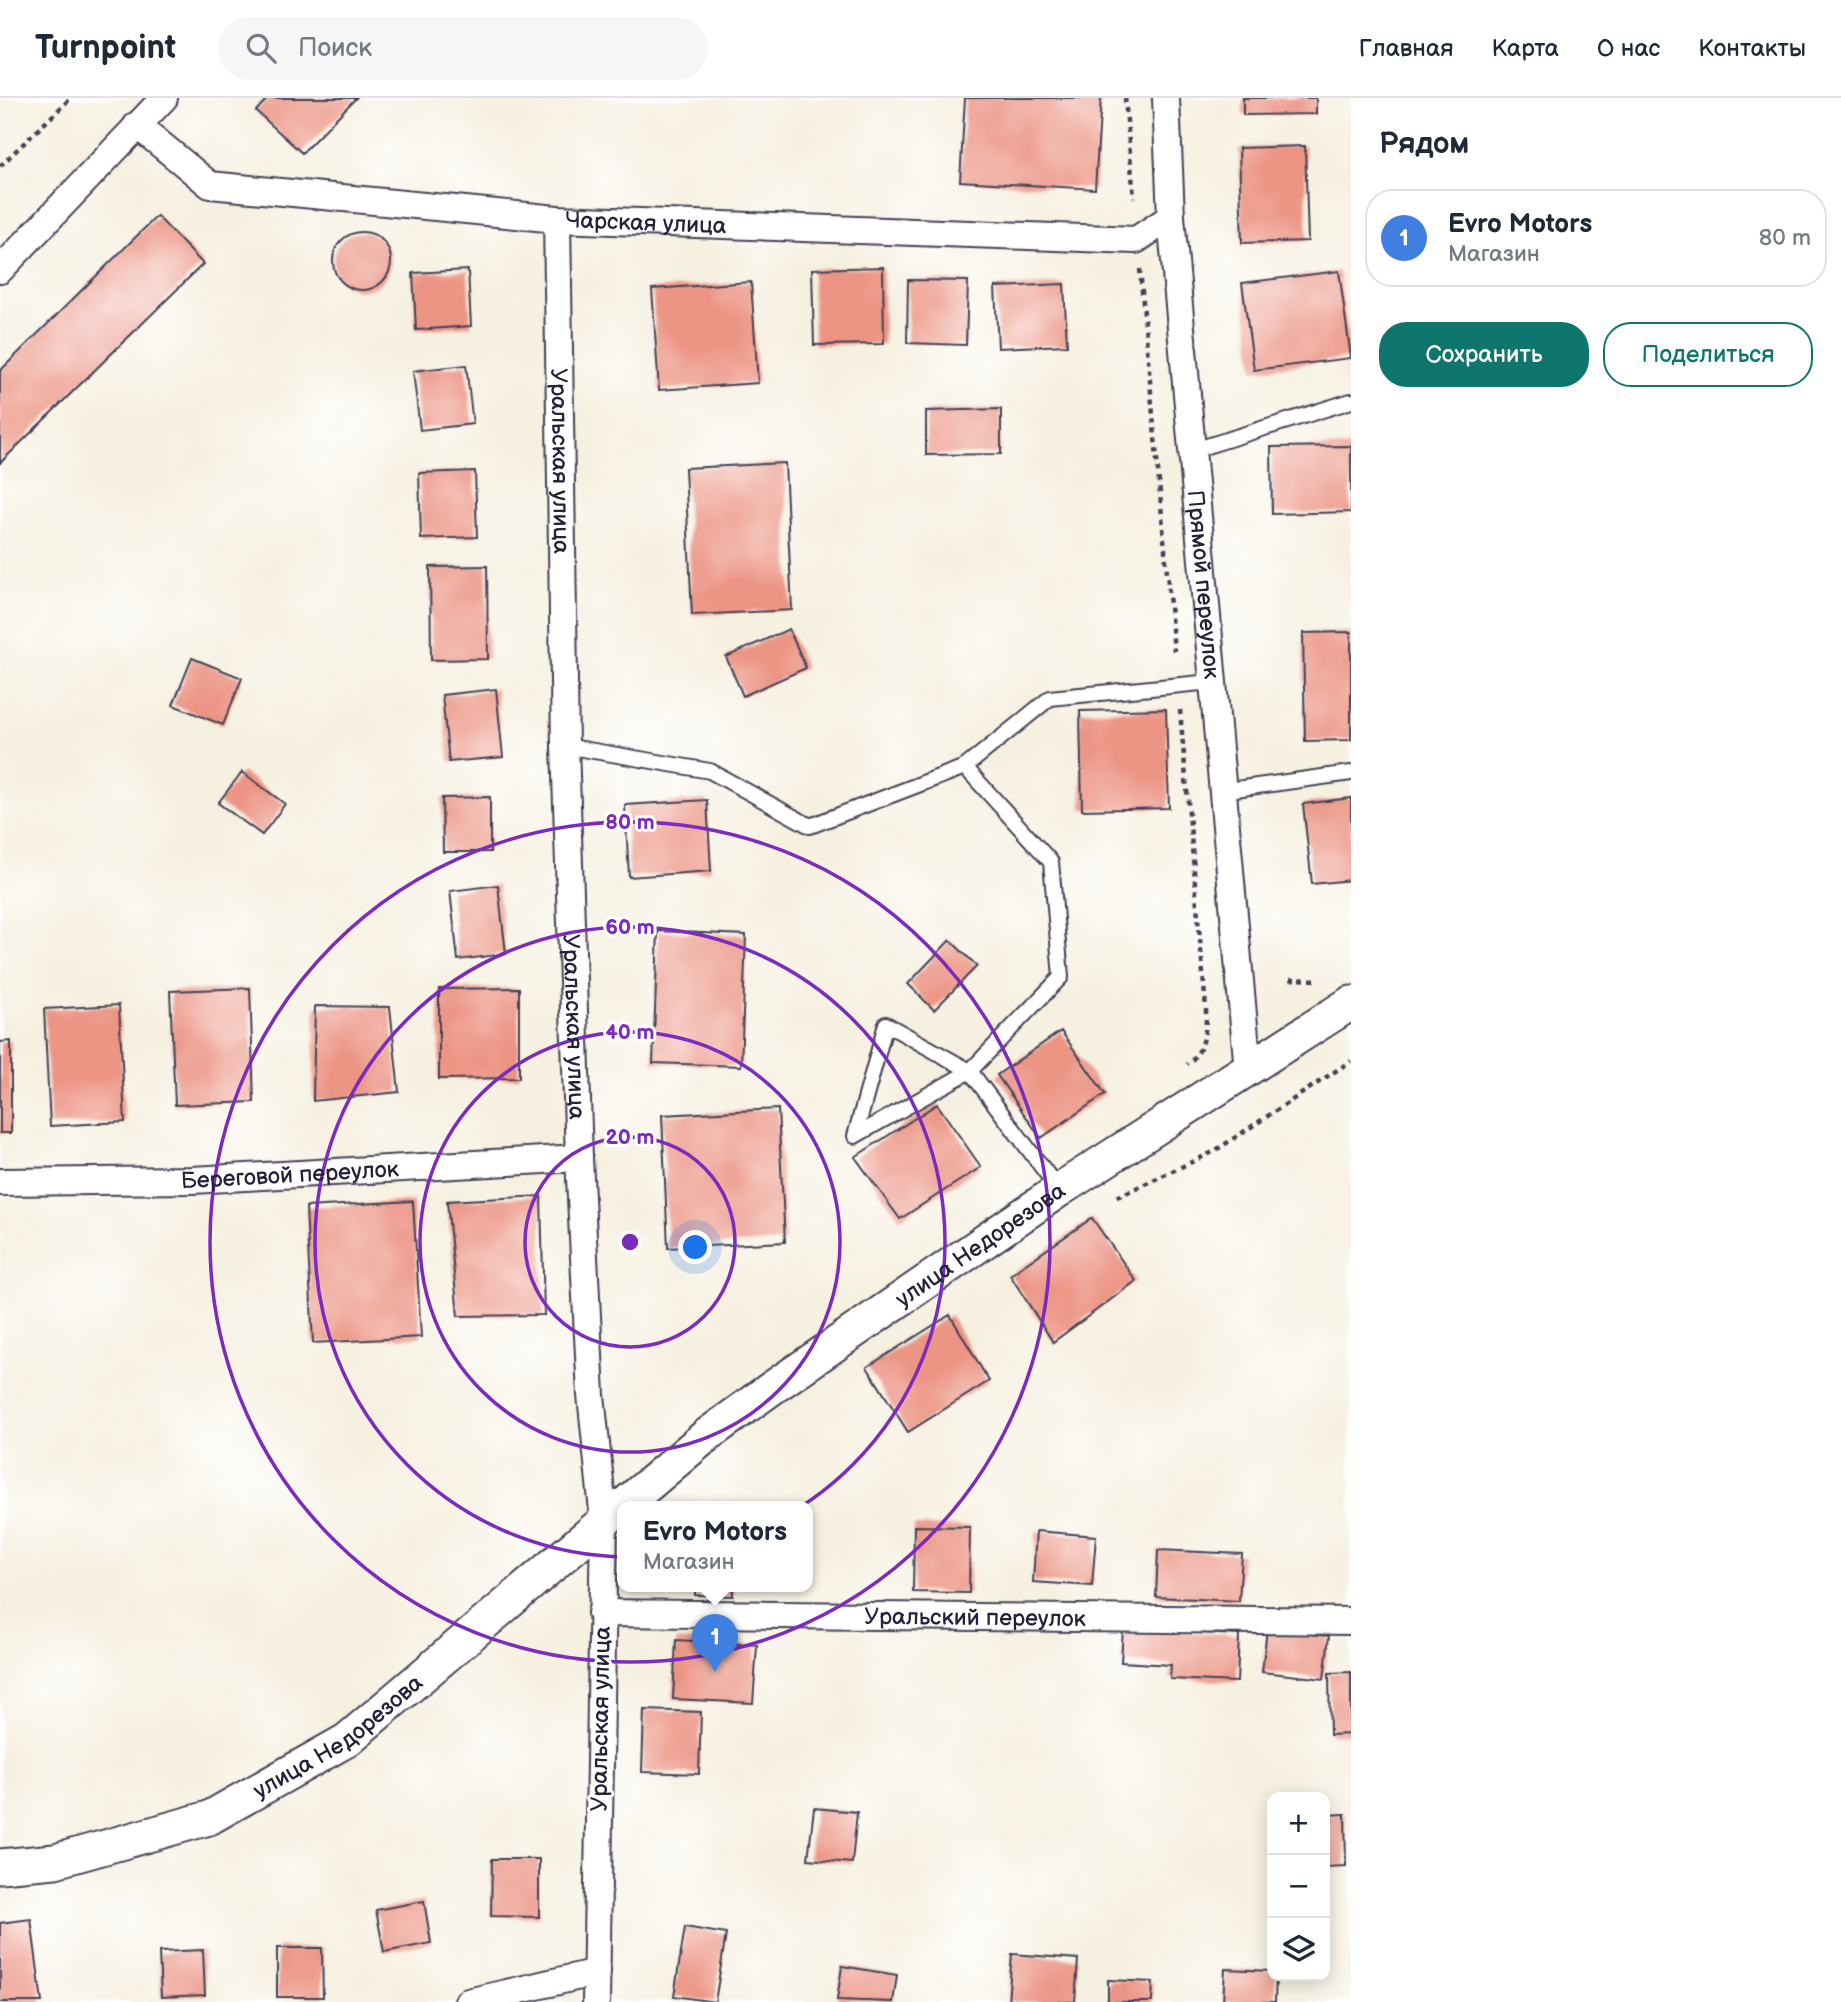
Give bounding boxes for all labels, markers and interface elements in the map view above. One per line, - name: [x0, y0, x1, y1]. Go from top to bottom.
- search box: [218, 17, 708, 80]
- text: Turnpoint: [35, 28, 176, 68]
- icon: search: [242, 29, 280, 67]
- text: Поиск: [298, 33, 372, 64]
- text: Главная: [1359, 34, 1453, 63]
- text: Карта: [1491, 34, 1559, 63]
- text: О нас: [1597, 34, 1660, 63]
- text: Контакты: [1698, 34, 1806, 63]
- text: Рядом: [1379, 126, 1469, 162]
- street label: Чарская улица: [565, 206, 727, 240]
- text: Evro Motors: [1448, 209, 1592, 240]
- text: 1: [1399, 224, 1409, 252]
- text: 80 m: [1759, 224, 1811, 252]
- text: Магазин: [1448, 240, 1540, 268]
- button: Сохранить: [1379, 322, 1589, 387]
- button: Поделиться: [1603, 322, 1813, 387]
- street label: Уральская улица: [544, 368, 575, 554]
- street label: Прямой переулок: [1181, 489, 1226, 681]
- text: 80 m: [605, 810, 655, 835]
- text: 60 m: [605, 915, 655, 940]
- street label: Уральская улица: [556, 934, 591, 1120]
- text: 40 m: [605, 1020, 655, 1045]
- text: 20 m: [606, 1125, 654, 1150]
- street label: Береговой переулок: [181, 1155, 400, 1195]
- street label: улица Недорезова: [890, 1177, 1071, 1314]
- centre of rings: [618, 1230, 642, 1254]
- your location: [678, 1230, 712, 1264]
- popup: [617, 1501, 813, 1592]
- text: Evro Motors: [643, 1517, 787, 1548]
- text: Магазин: [643, 1548, 735, 1576]
- street label: Уральский переулок: [864, 1603, 1087, 1633]
- pin: 1: [692, 1614, 738, 1672]
- street label: Уральская улица: [585, 1626, 617, 1812]
- street label: улица Недорезова: [249, 1669, 429, 1805]
- map controls: [1267, 1792, 1330, 1981]
- button: +: [1267, 1792, 1330, 1855]
- button: −: [1267, 1855, 1330, 1918]
- button: layers: [1267, 1918, 1330, 1981]

